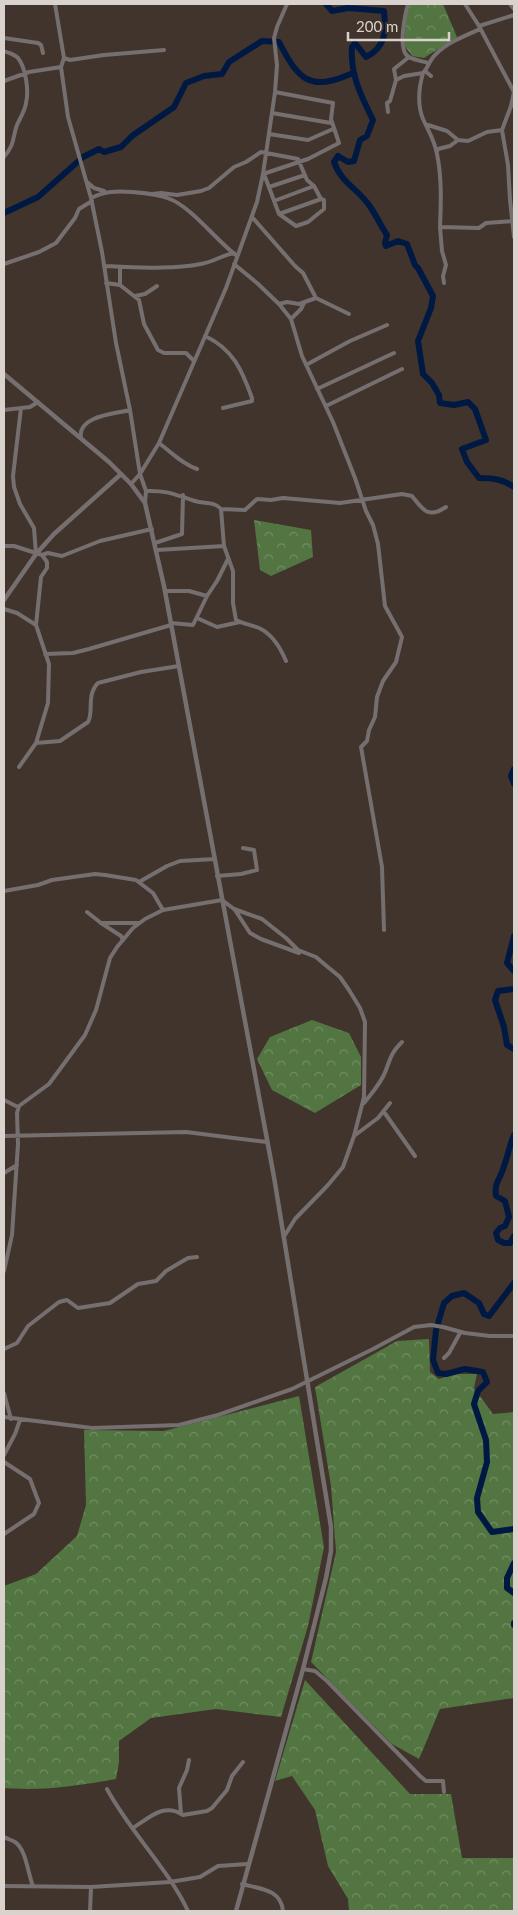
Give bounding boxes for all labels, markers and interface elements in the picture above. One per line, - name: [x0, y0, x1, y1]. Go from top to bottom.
- scale bar: [348, 10, 449, 42]
- text: 200 m: [356, 17, 398, 35]

